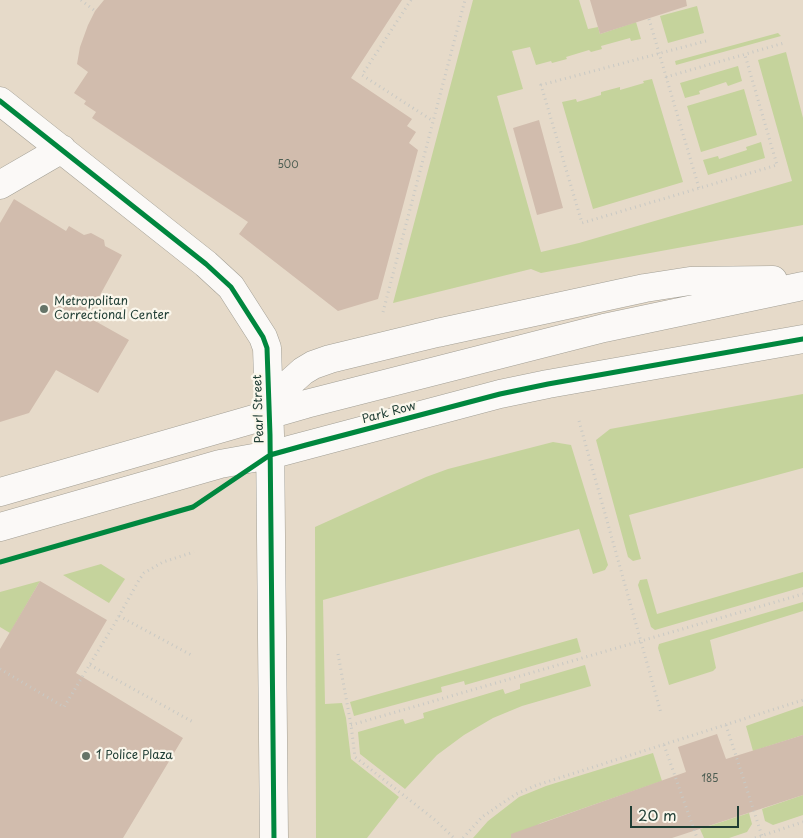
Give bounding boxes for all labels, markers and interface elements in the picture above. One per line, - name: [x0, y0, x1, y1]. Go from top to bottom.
- house number: 500: [277, 159, 299, 171]
- place label: Metropolitan Correctional Center: [54, 295, 169, 323]
- marker: Metropolitan Correctional Center: [38, 303, 50, 315]
- street label: Pearl Street: [251, 374, 267, 444]
- street label: Park Row: [361, 399, 417, 427]
- place label: 1 Police Plaza: [96, 749, 173, 763]
- marker: 1 Police Plaza: [80, 750, 92, 762]
- house number: 185: [702, 773, 718, 785]
- scale bar: [633, 796, 742, 828]
- text: 20 m: [638, 803, 677, 826]

